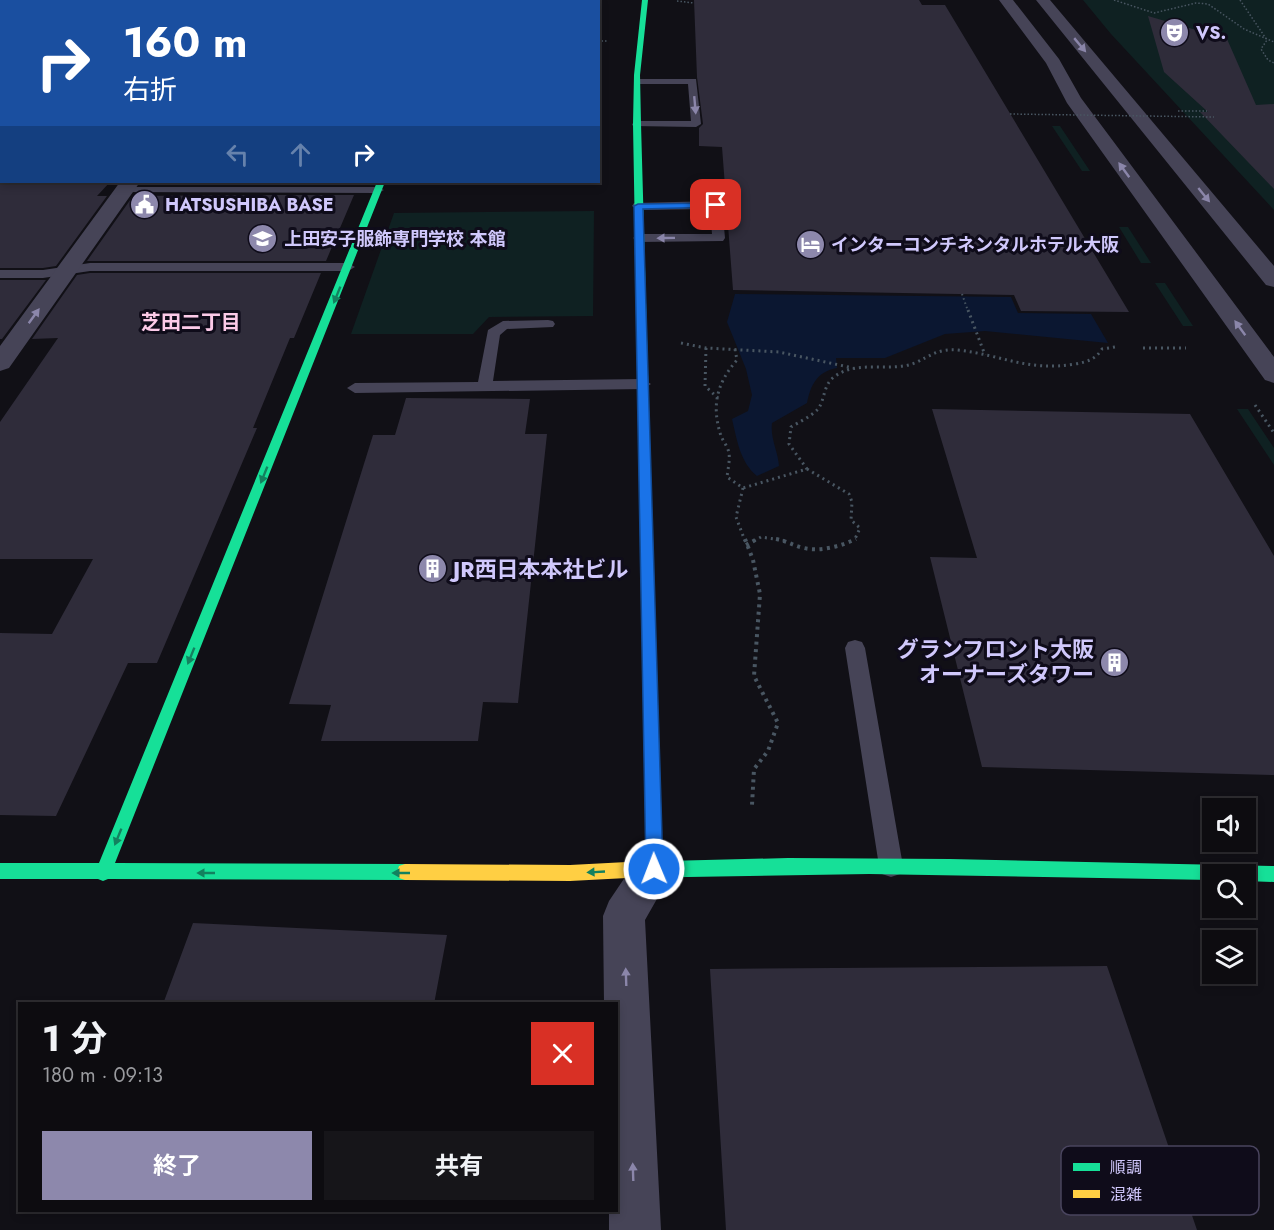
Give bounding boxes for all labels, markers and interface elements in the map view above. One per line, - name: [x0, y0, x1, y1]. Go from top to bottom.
- text: 160 m: [123, 12, 247, 73]
- theatre icon: VS.: [1159, 17, 1191, 49]
- place label: VS.: [1195, 20, 1226, 46]
- icon: right: [24, 24, 102, 102]
- one-way arrow: [1073, 37, 1086, 52]
- text: 右折: [123, 70, 177, 109]
- one-way arrow: [690, 95, 699, 114]
- icon: left: [221, 138, 254, 171]
- icon: ahead: [284, 138, 317, 171]
- icon: right: [347, 138, 380, 171]
- one-way arrow: [1119, 163, 1131, 178]
- pin: [690, 179, 741, 230]
- one-way arrow: [1198, 187, 1211, 203]
- icon: arrive: [699, 188, 732, 221]
- public building icon: HATSUSHIBA BASE: [128, 189, 160, 221]
- place label: HATSUSHIBA BASE: [165, 192, 334, 218]
- school or university icon: 上田安子服飾専門学校 本館: [247, 223, 279, 255]
- place label: 上田安子服飾専門学校 本館: [284, 226, 505, 252]
- hotel icon: インターコンチネンタルホテル大阪: [794, 229, 826, 261]
- place label: インターコンチネンタルホテル大阪: [831, 232, 1119, 258]
- one-way arrow: [656, 233, 675, 243]
- one-way arrow: [332, 286, 342, 304]
- one-way arrow: [28, 308, 40, 323]
- district label: 芝田二丁目: [141, 308, 241, 337]
- one-way arrow: [1234, 320, 1246, 335]
- one-way arrow: [259, 467, 269, 485]
- building icon: JR西日本本社ビル: [416, 553, 448, 585]
- place label: JR西日本本社ビル: [449, 553, 629, 585]
- place label: グランフロント大阪 オーナーズタワー: [897, 633, 1094, 690]
- building icon: グランフロント大阪 オーナーズタワー: [1099, 646, 1131, 678]
- one-way arrow: [186, 647, 195, 665]
- map controls: [1202, 798, 1256, 984]
- button: sound: [1202, 798, 1256, 852]
- one-way arrow: [112, 828, 122, 846]
- position arrow: [622, 837, 686, 901]
- button: search: [1202, 864, 1256, 918]
- one-way arrow: [587, 867, 606, 876]
- one-way arrow: [197, 868, 216, 878]
- one-way arrow: [392, 868, 411, 878]
- button: layers: [1202, 930, 1256, 984]
- one-way arrow: [621, 967, 630, 986]
- text: 1 分: [42, 1012, 107, 1064]
- button: close: [531, 1022, 594, 1085]
- text: 180 m · 09:13: [42, 1061, 163, 1090]
- button: 終了: [42, 1131, 312, 1200]
- button: 共有: [324, 1131, 594, 1200]
- legend: [1061, 1146, 1259, 1215]
- text: 順調: [1110, 1156, 1142, 1179]
- one-way arrow: [629, 1162, 638, 1181]
- text: 混雑: [1110, 1183, 1142, 1206]

